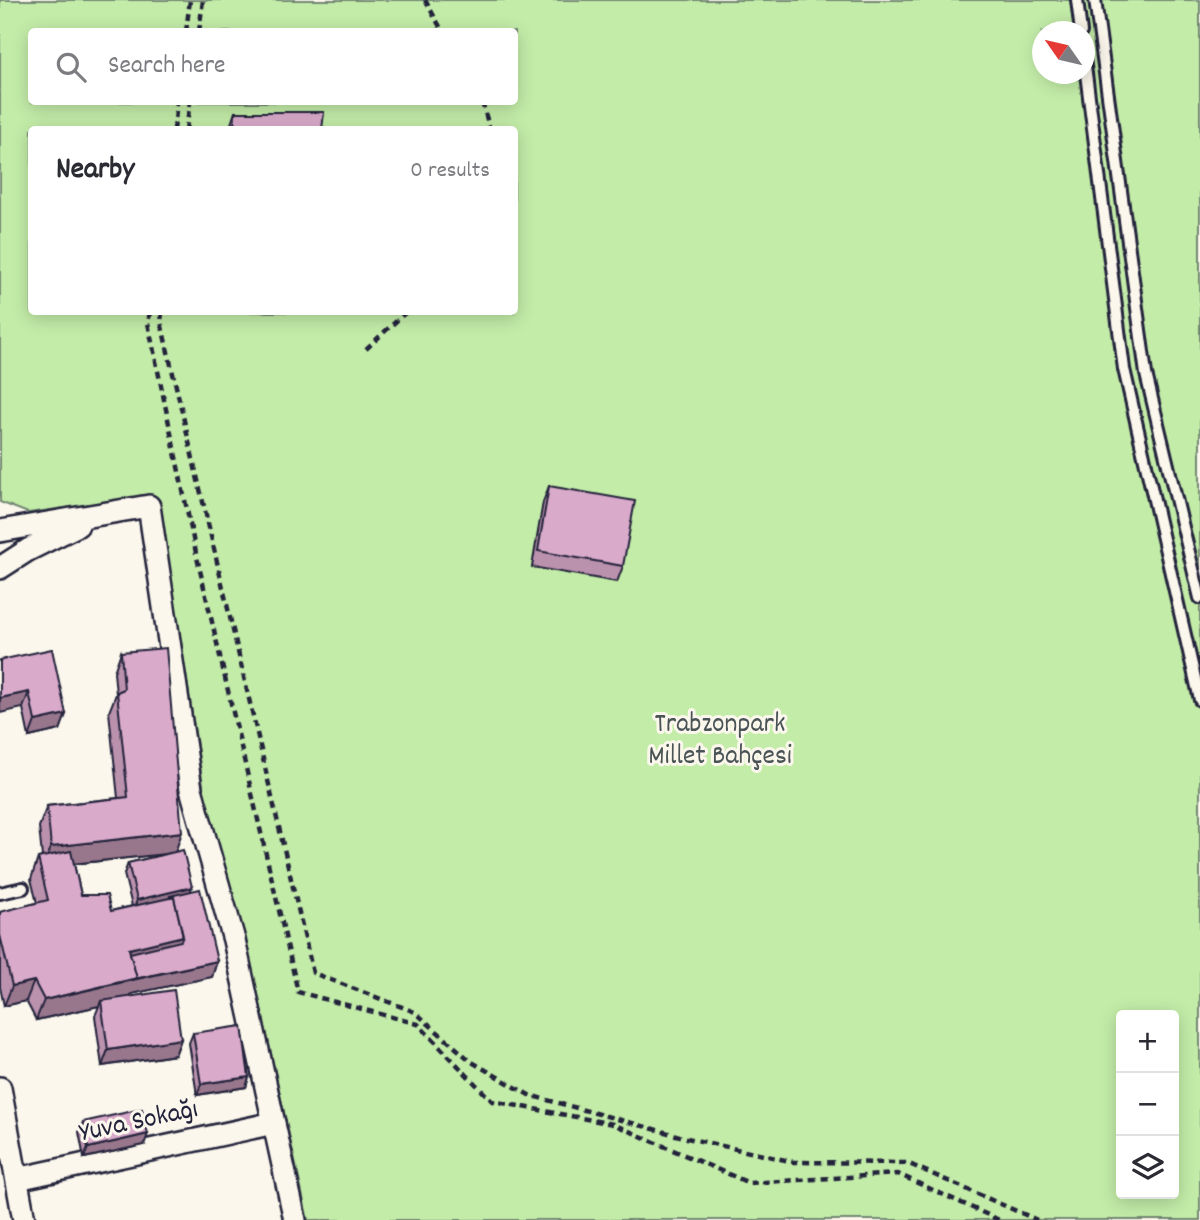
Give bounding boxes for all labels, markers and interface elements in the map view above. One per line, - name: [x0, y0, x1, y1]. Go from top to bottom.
- north arrow: [1032, 21, 1095, 84]
- search box: [28, 28, 518, 105]
- icon: search: [52, 48, 90, 86]
- text: Search here: [108, 48, 226, 85]
- text: Nearby: [56, 150, 134, 193]
- text: 0 results: [410, 155, 490, 188]
- park label: Trabzonpark Millet Bahçesi: [648, 706, 792, 778]
- map controls: [1116, 1010, 1179, 1199]
- button: +: [1116, 1010, 1179, 1073]
- button: −: [1116, 1073, 1179, 1136]
- street label: Yuva Sokağı: [76, 1091, 202, 1155]
- button: layers: [1116, 1136, 1179, 1199]

